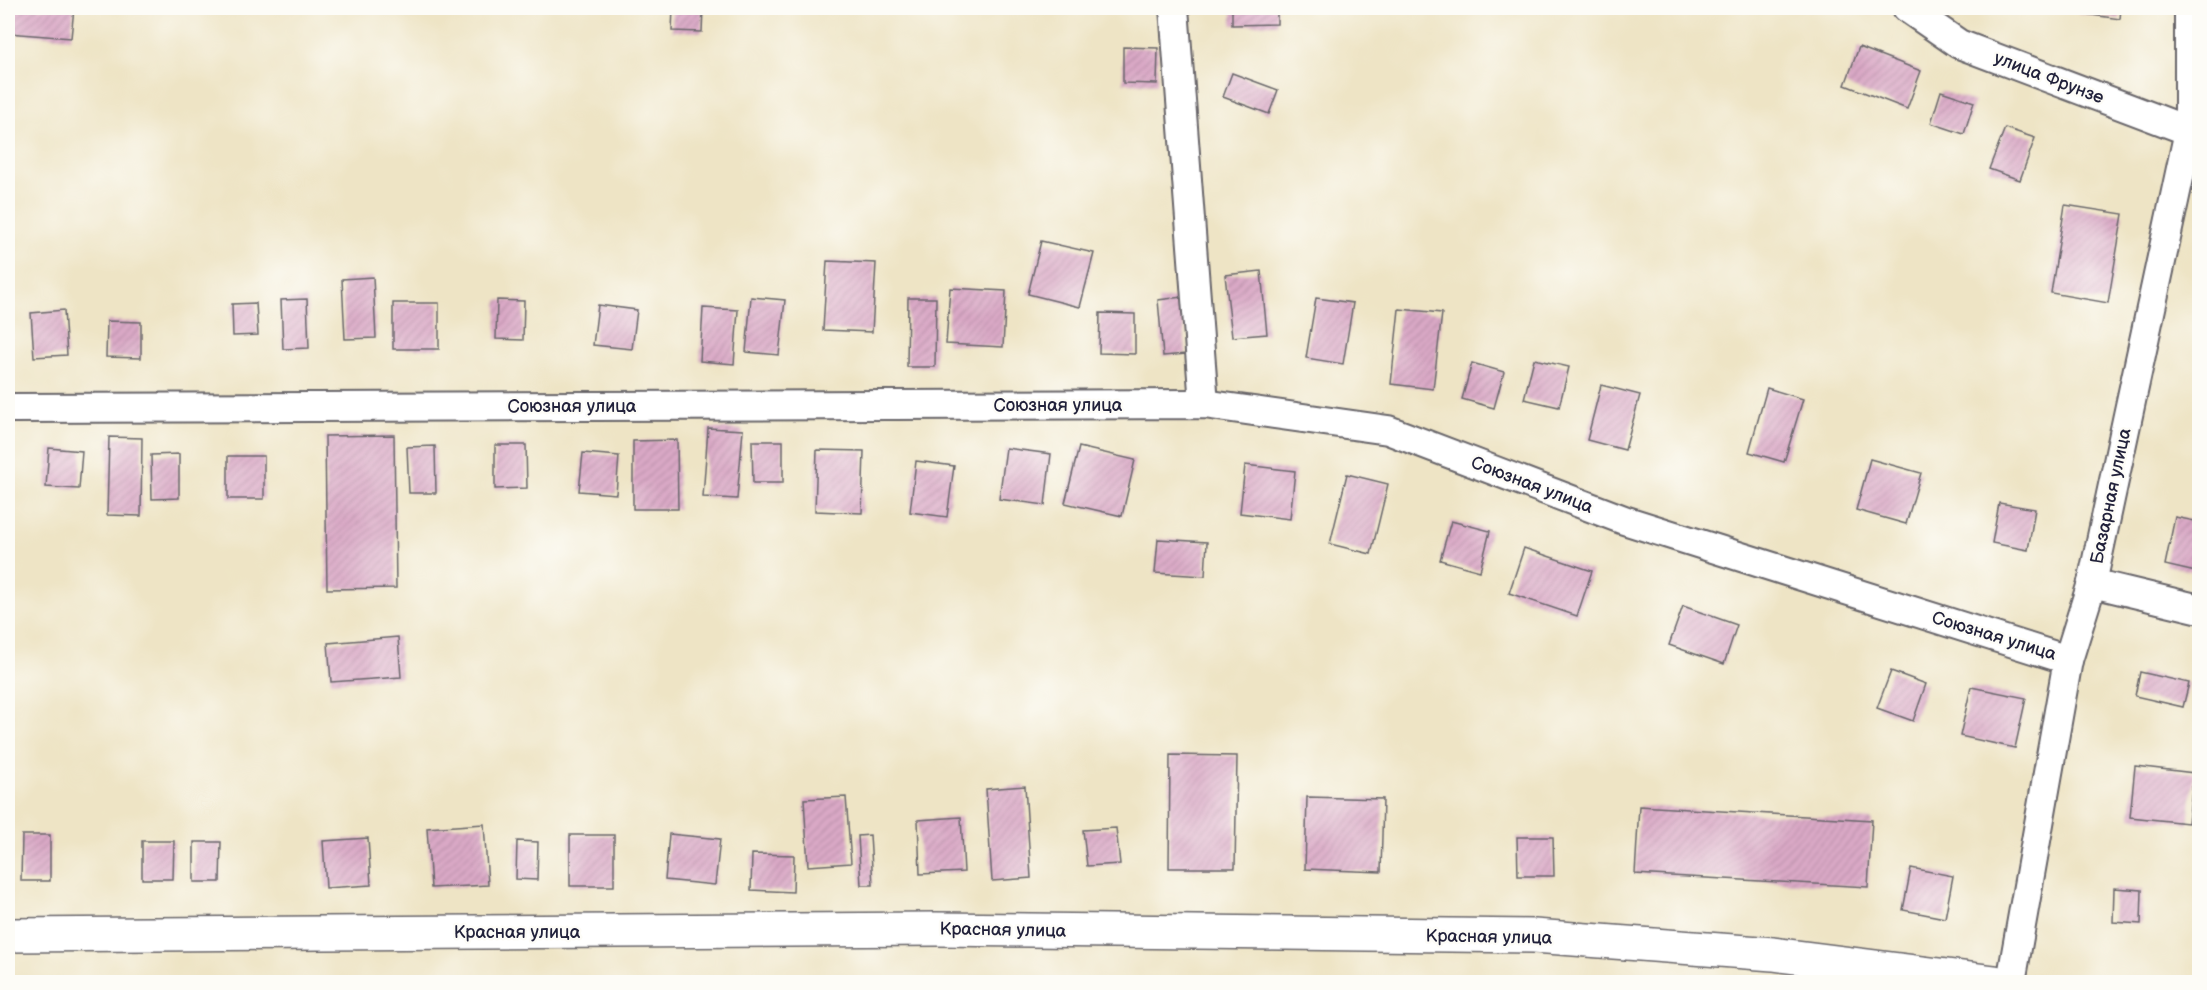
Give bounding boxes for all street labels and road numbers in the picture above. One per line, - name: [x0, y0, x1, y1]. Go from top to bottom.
- street label: улица Фрунзе: [1991, 47, 2107, 109]
- street label: Союзная улица: [994, 395, 1123, 416]
- street label: Союзная улица: [508, 396, 637, 417]
- street label: Базарная улица: [2086, 426, 2136, 566]
- street label: Союзная улица: [1468, 452, 1596, 518]
- street label: Союзная улица: [1929, 607, 2059, 665]
- street label: Красная улица: [939, 918, 1067, 942]
- street label: Красная улица: [454, 922, 581, 943]
- street label: Красная улица: [1425, 925, 1553, 949]

